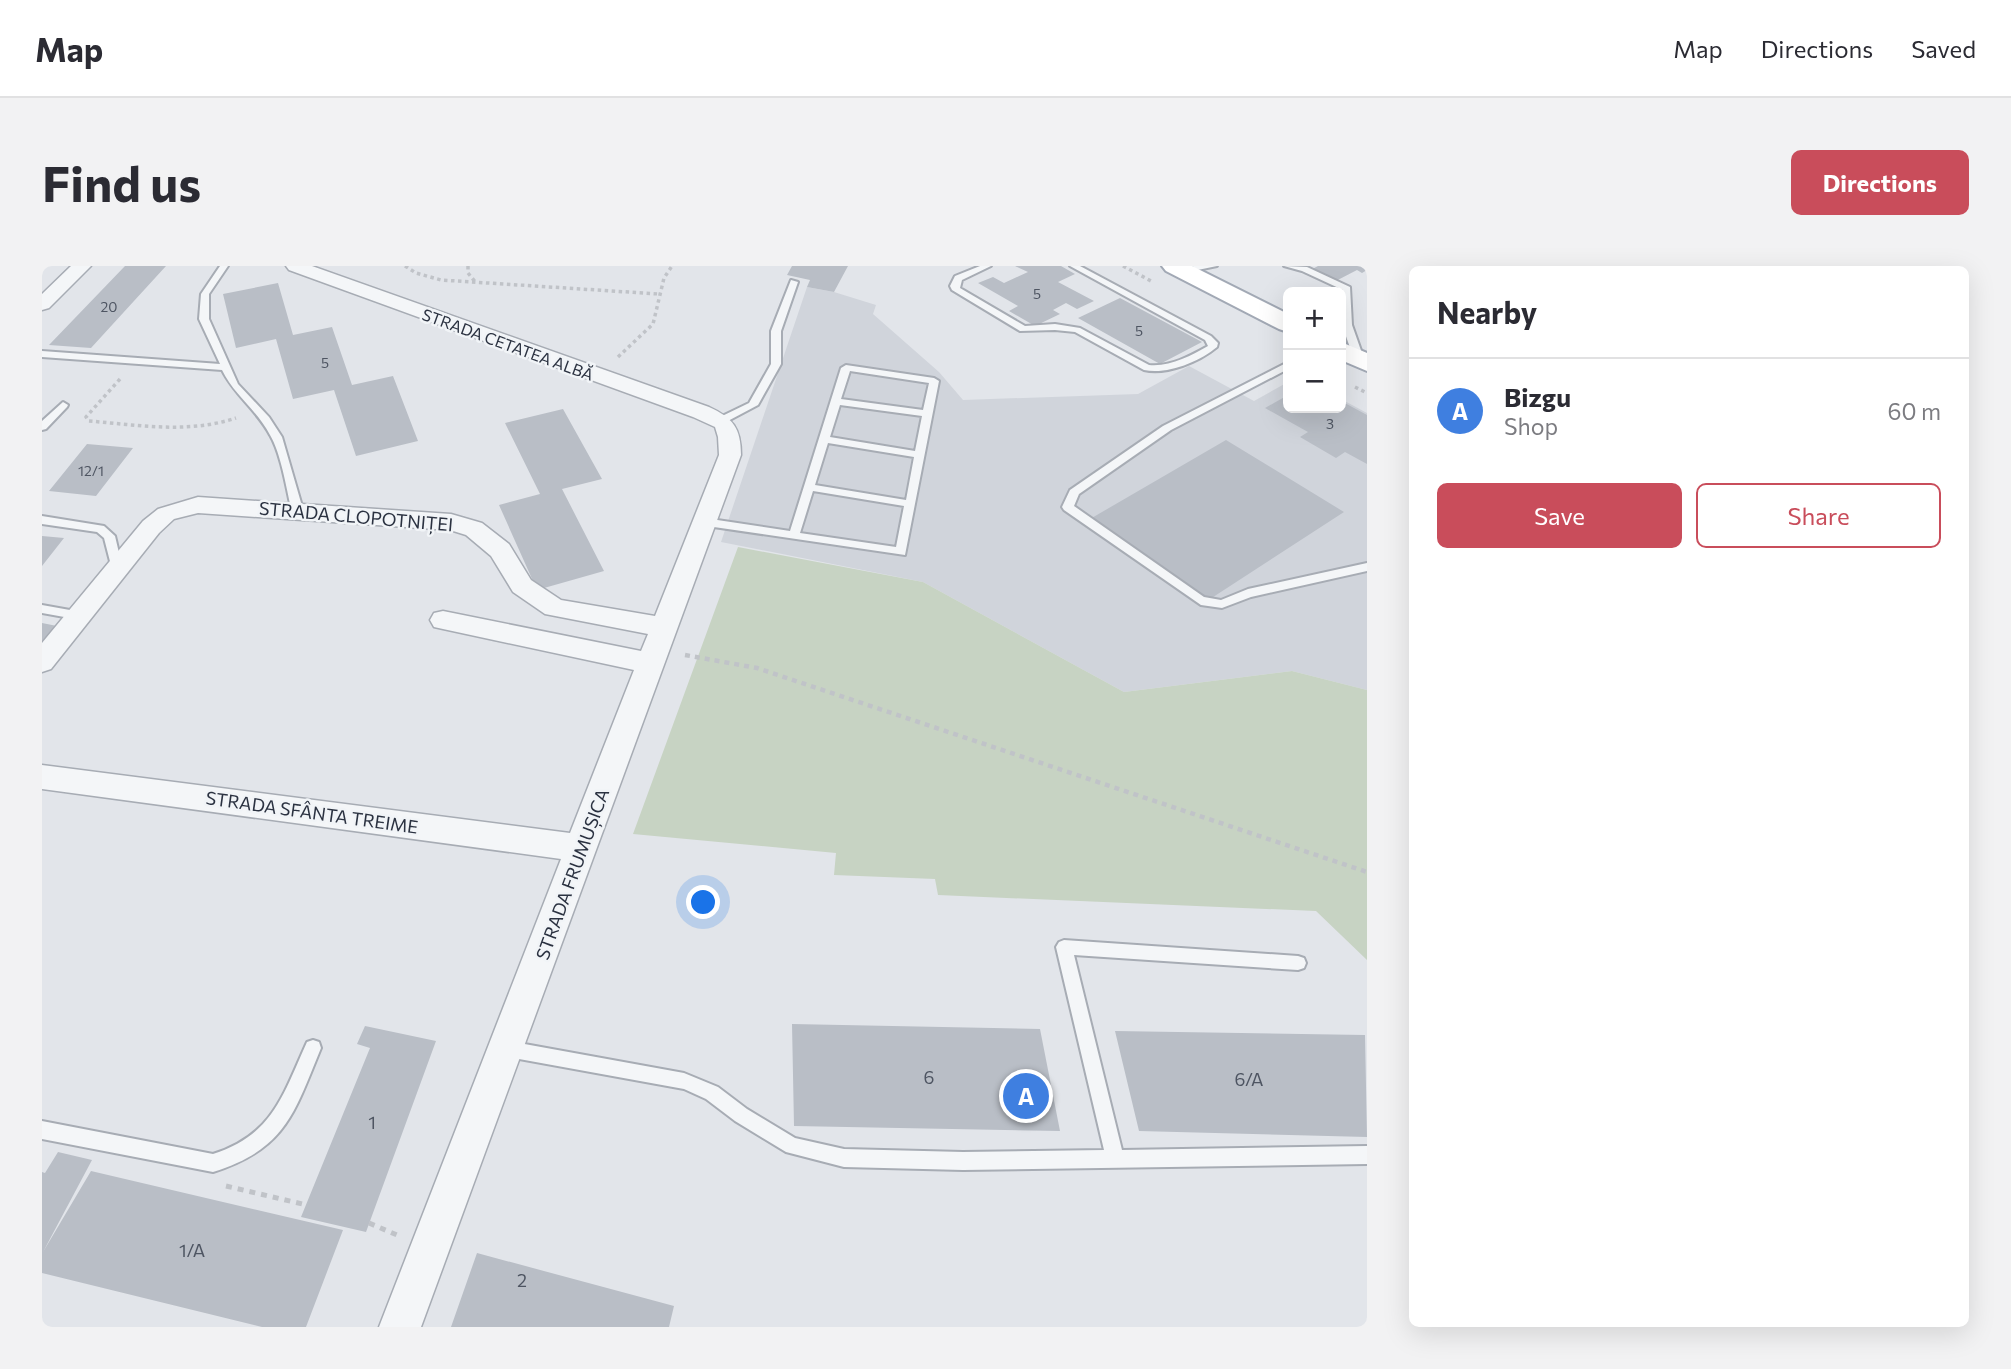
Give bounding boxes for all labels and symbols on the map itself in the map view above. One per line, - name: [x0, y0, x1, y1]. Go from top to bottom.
- house number: 5: [1033, 285, 1041, 302]
- house number: 20: [101, 298, 117, 315]
- street label: STRADA CETATEA ALBĂ: [420, 304, 596, 384]
- house number: 5: [1135, 322, 1143, 339]
- house number: 5: [321, 354, 329, 371]
- house number: 3: [1326, 415, 1334, 432]
- house number: 12/1: [78, 462, 104, 479]
- street label: STRADA CLOPOTNIȚEI: [258, 497, 454, 536]
- street label: STRADA FRUMUȘICA: [531, 785, 614, 963]
- street label: STRADA SFÂNTA TREIME: [204, 786, 420, 838]
- your location: [686, 885, 720, 919]
- house number: 6: [924, 1066, 934, 1088]
- house number: 6/A: [1234, 1068, 1264, 1090]
- pin: A: [1003, 1070, 1049, 1122]
- house number: 1: [368, 1111, 376, 1133]
- house number: 1/A: [179, 1239, 205, 1261]
- house number: 2: [517, 1269, 527, 1291]

